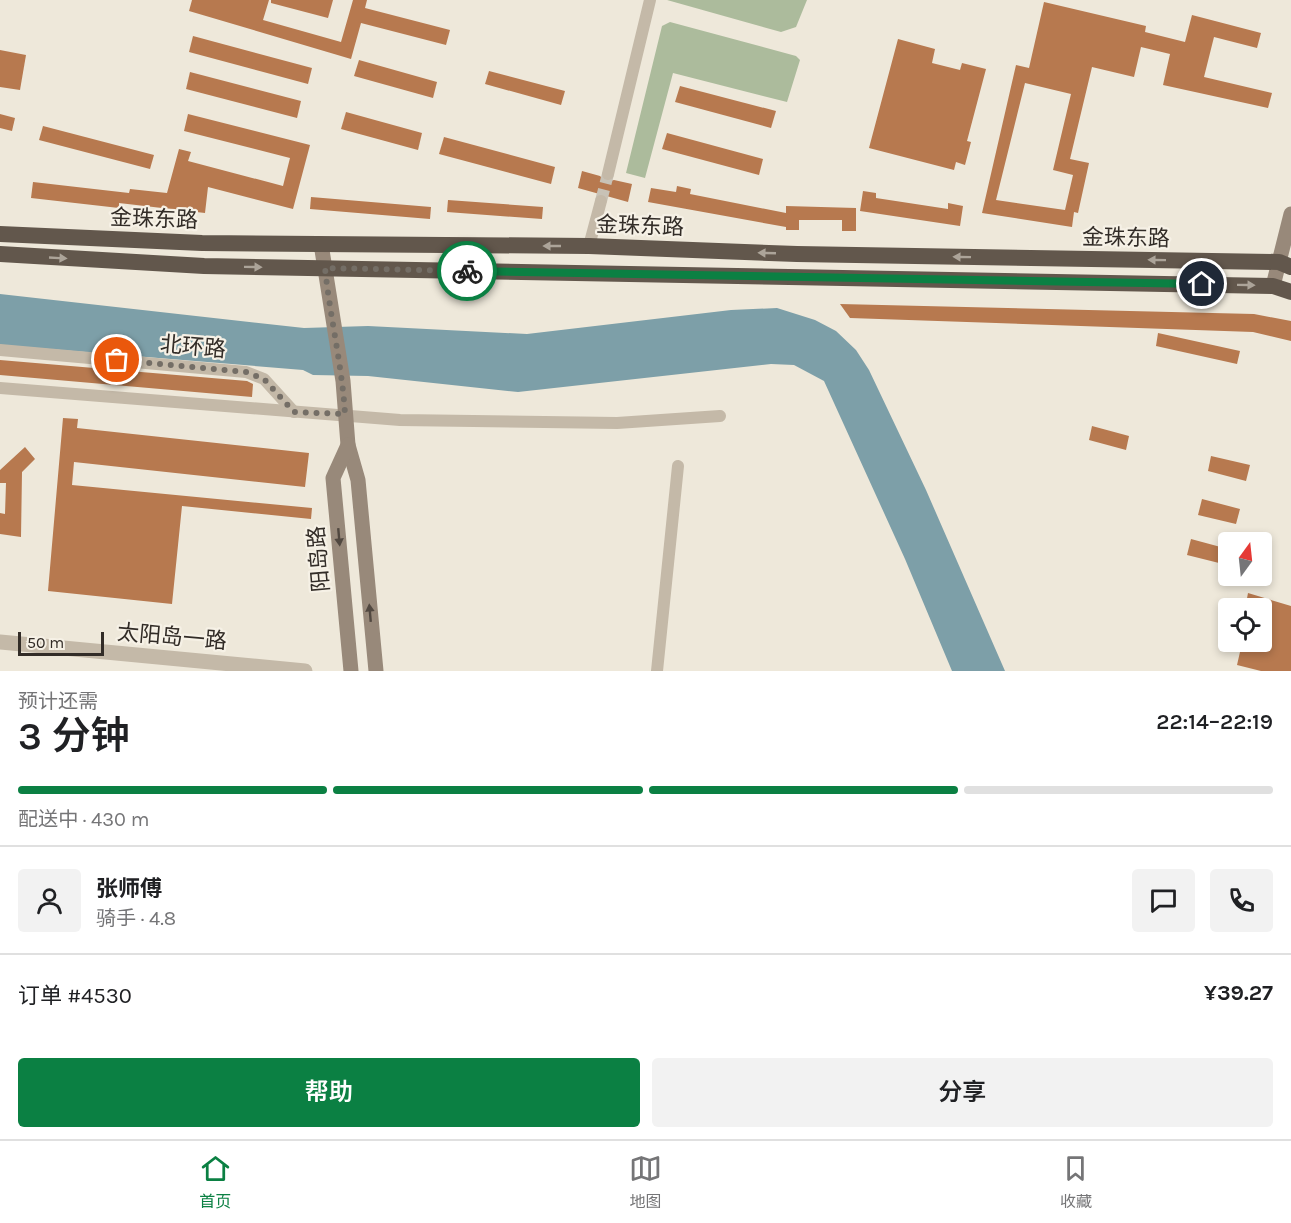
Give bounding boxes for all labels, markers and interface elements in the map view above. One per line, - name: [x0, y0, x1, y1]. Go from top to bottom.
- street label: 金珠东路: [110, 204, 198, 234]
- street label: 金珠东路: [596, 211, 684, 241]
- street label: 金珠东路: [1082, 224, 1170, 252]
- courier: [437, 241, 497, 301]
- one-way arrow: [542, 241, 561, 250]
- one-way arrow: [758, 248, 777, 257]
- one-way arrow: [953, 252, 972, 262]
- one-way arrow: [49, 253, 68, 262]
- icon: bike: [451, 255, 484, 288]
- one-way arrow: [1148, 255, 1167, 265]
- pin: [1176, 258, 1227, 309]
- one-way arrow: [244, 262, 263, 272]
- icon: home: [1185, 267, 1218, 300]
- one-way arrow: [1236, 280, 1255, 290]
- street label: 北环路: [159, 331, 227, 363]
- pin: [91, 334, 142, 385]
- icon: bag: [100, 343, 133, 376]
- street label: 阳岛路: [303, 525, 335, 593]
- one-way arrow: [334, 527, 344, 546]
- north arrow: [1218, 532, 1272, 586]
- map controls: [1218, 532, 1272, 652]
- button: locate: [1218, 598, 1272, 652]
- one-way arrow: [365, 603, 375, 622]
- street label: 太阳岛一路: [116, 619, 228, 655]
- scale bar: [18, 629, 104, 656]
- text: 50 m: [27, 633, 64, 652]
- text: 预计还需: [18, 690, 98, 713]
- text: 22:14–22:19: [1156, 709, 1273, 735]
- text: 3 分钟: [18, 713, 130, 759]
- text: 配送中 · 430 m: [18, 808, 149, 831]
- button: person: [18, 869, 81, 932]
- button: chat: [1132, 869, 1195, 932]
- button: phone: [1210, 869, 1273, 932]
- text: 张师傅: [96, 876, 162, 902]
- text: 骑手 · 4.8: [96, 907, 176, 930]
- text: ¥39.27: [1204, 980, 1273, 1006]
- text: 订单 #4530: [18, 983, 132, 1009]
- button: 帮助: [18, 1058, 640, 1127]
- button: 分享: [652, 1058, 1273, 1127]
- tab: 首页: [199, 1152, 232, 1212]
- tab: 地图: [629, 1152, 662, 1212]
- tab: 收藏: [1059, 1152, 1092, 1212]

